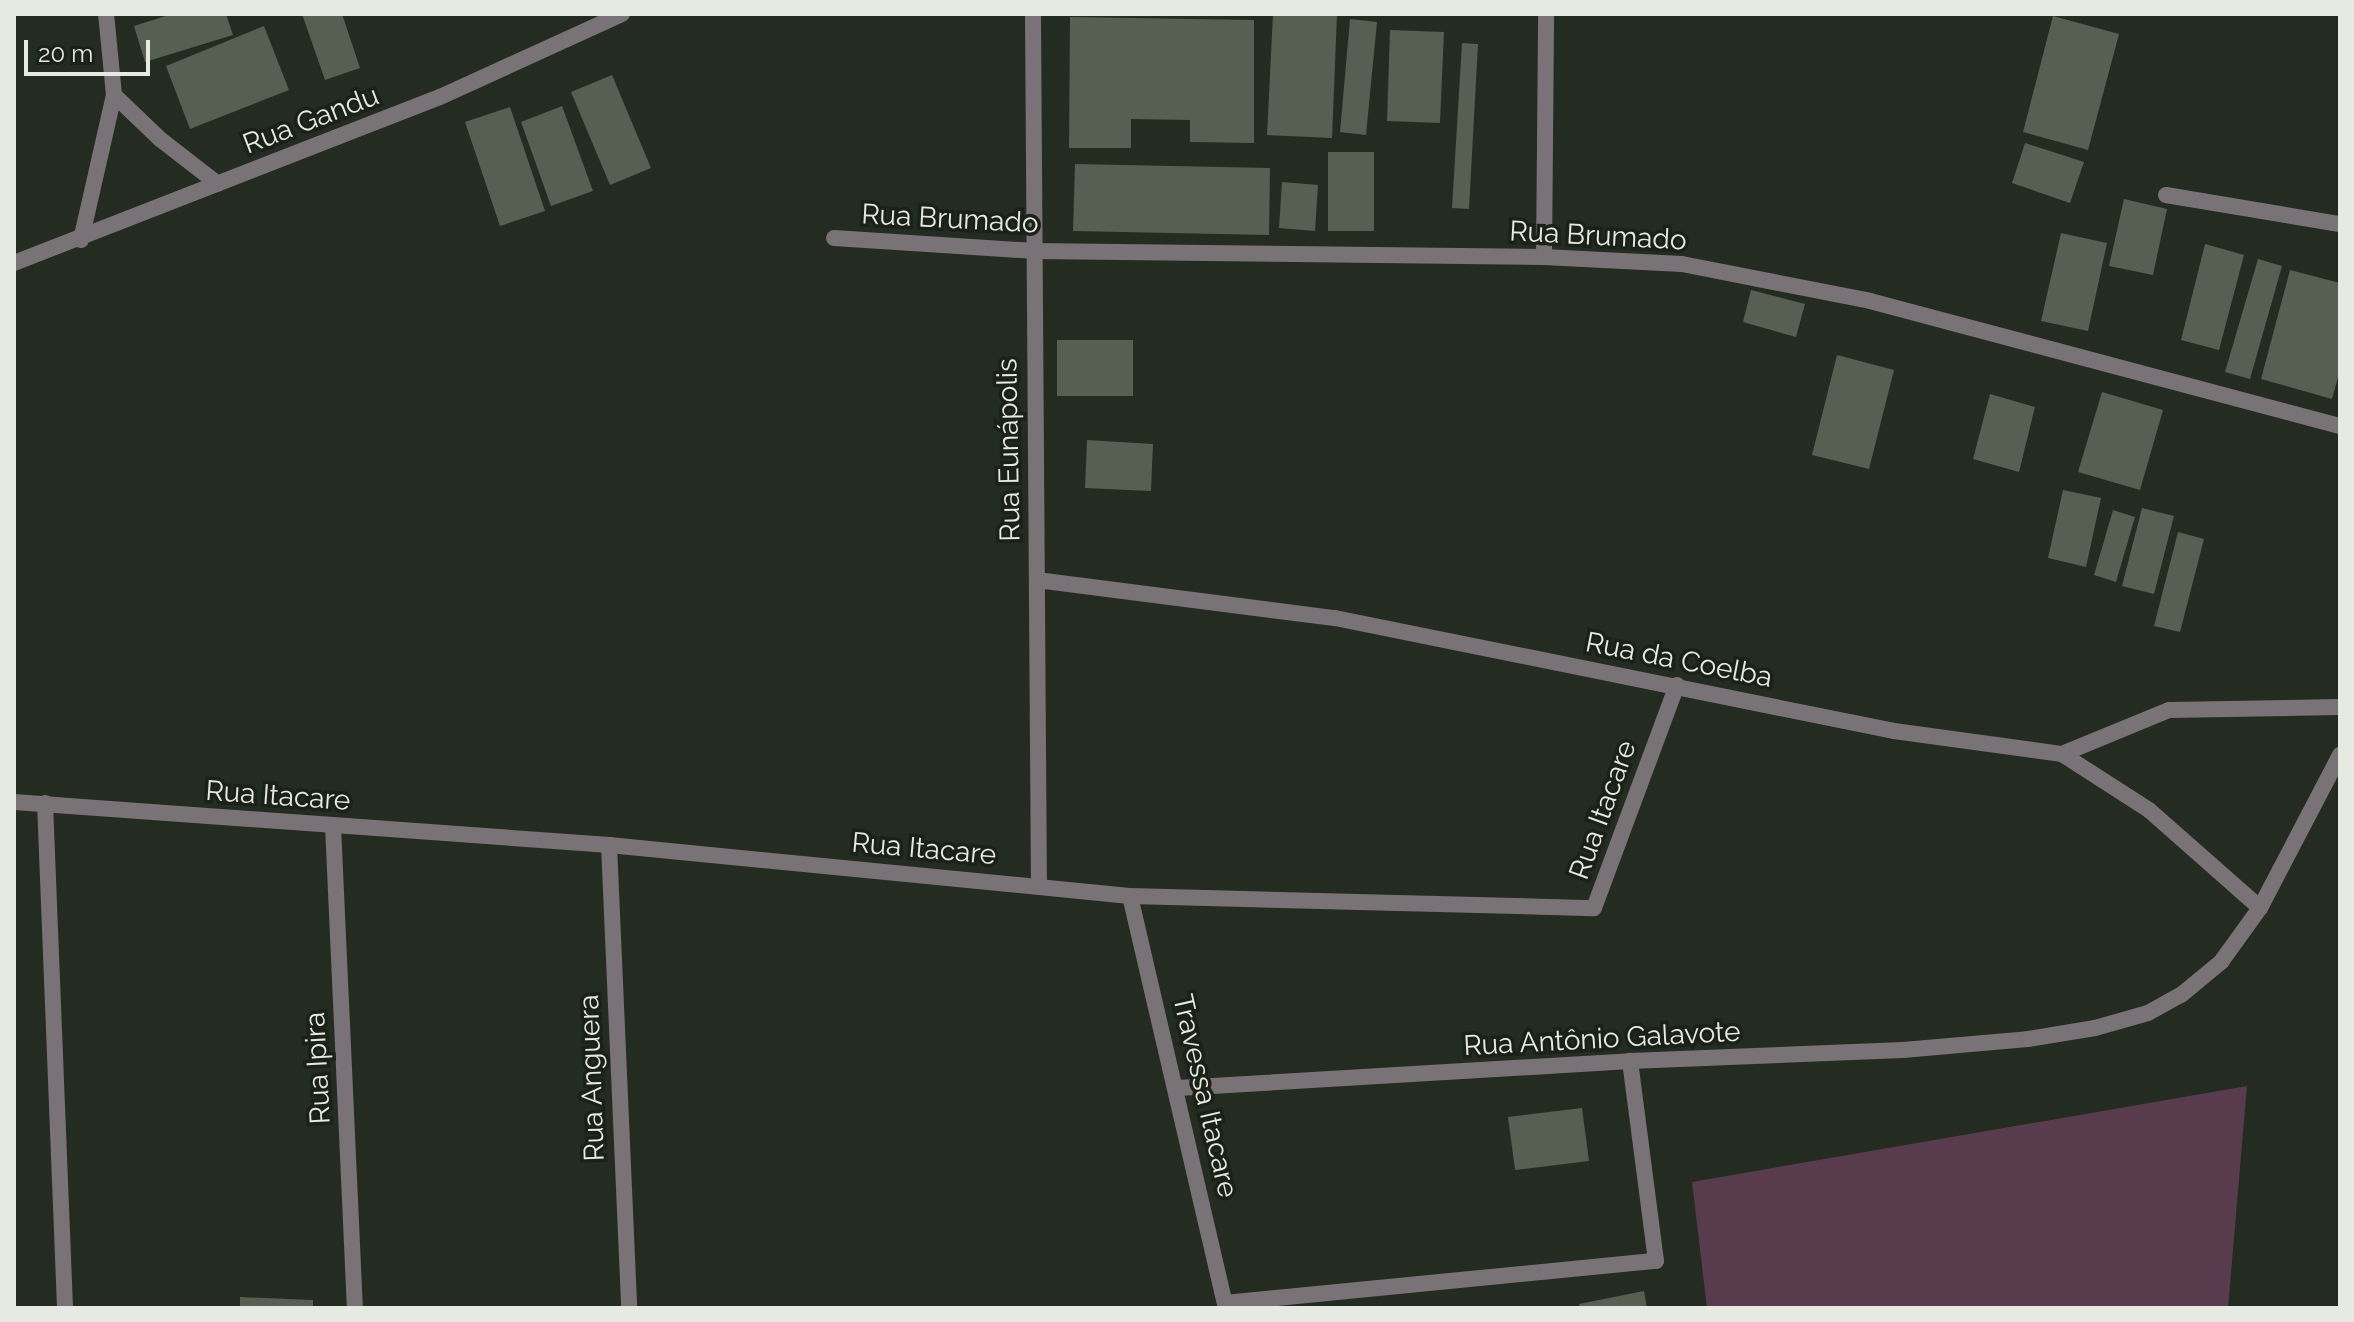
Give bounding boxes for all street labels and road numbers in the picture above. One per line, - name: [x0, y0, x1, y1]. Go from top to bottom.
- street label: Rua Gandu: [238, 79, 384, 161]
- street label: Rua Brumado: [861, 198, 1039, 240]
- street label: Rua Brumado: [1509, 215, 1687, 257]
- street label: Rua Eunápolis: [991, 358, 1027, 542]
- street label: Rua da Coelba: [1583, 625, 1775, 695]
- street label: Rua Itacare: [1562, 736, 1644, 884]
- street label: Rua Itacare: [205, 774, 351, 818]
- street label: Rua Itacare: [850, 826, 998, 872]
- street label: Travessa Itacare: [1165, 991, 1245, 1201]
- street label: Rua Anguera: [572, 994, 612, 1162]
- street label: Rua Ipira: [298, 1011, 338, 1125]
- street label: Rua Antônio Galavote: [1462, 1015, 1742, 1063]

